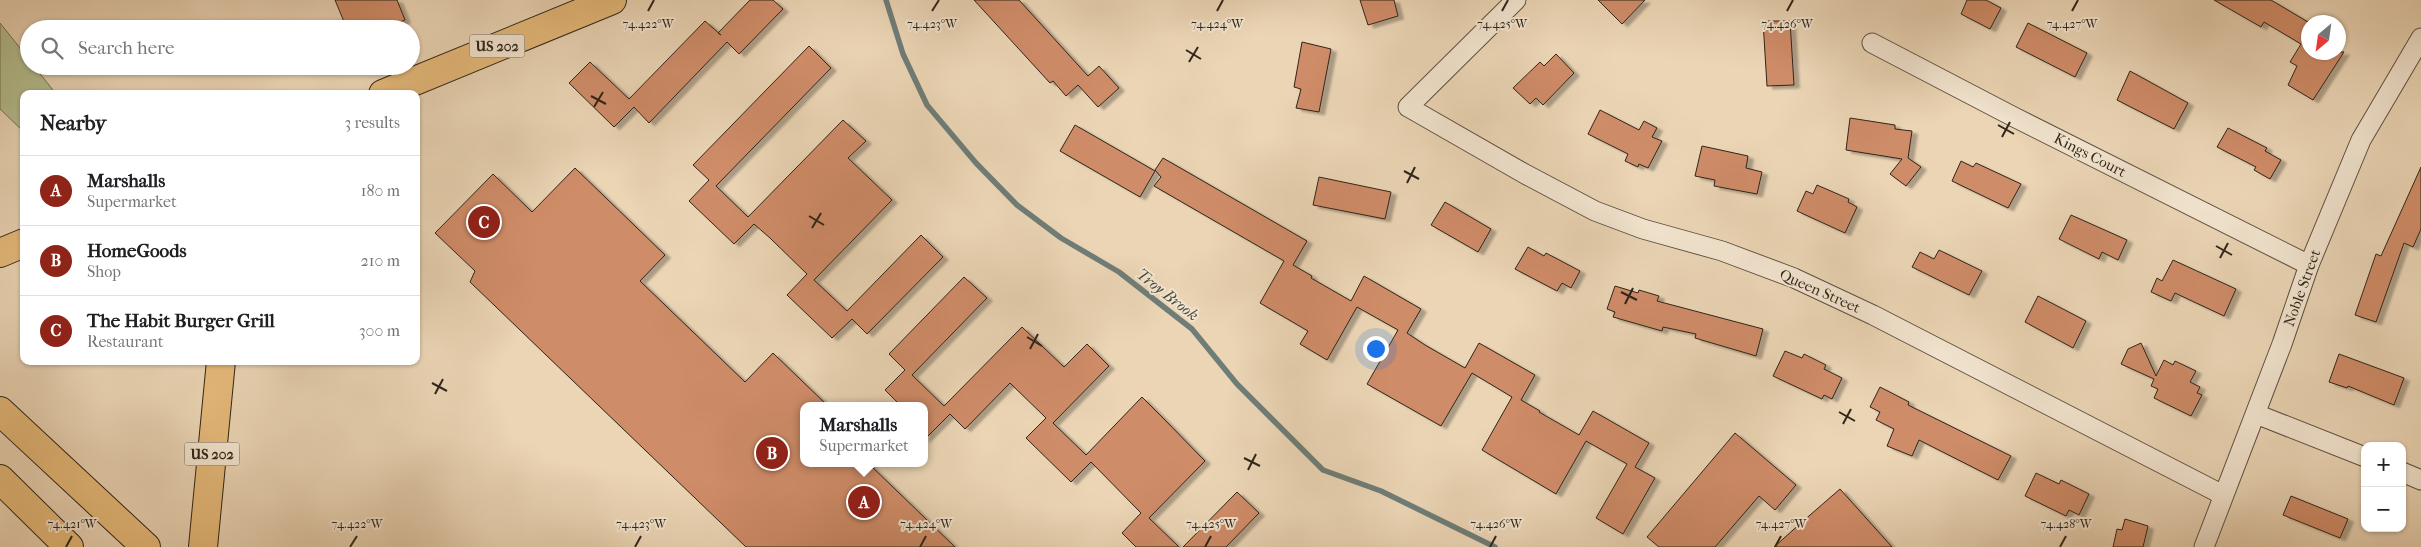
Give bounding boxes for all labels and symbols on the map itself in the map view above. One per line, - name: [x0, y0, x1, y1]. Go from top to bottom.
- north arrow: [2301, 15, 2346, 60]
- text: 74.422°W: [622, 17, 675, 31]
- text: 74.423°W: [907, 17, 958, 31]
- text: 74.424°W: [1191, 17, 1244, 31]
- text: 74.425°W: [1477, 17, 1528, 31]
- text: 74.426°W: [1761, 17, 1814, 31]
- text: 74.427°W: [2047, 17, 2099, 31]
- road number: US 202: [470, 34, 524, 58]
- street label: Kings Court: [2051, 129, 2130, 181]
- pin: C: [468, 203, 500, 241]
- street label: Noble Street: [2280, 246, 2324, 329]
- water label: Troy Brook: [1133, 264, 1203, 325]
- street label: Queen Street: [1777, 265, 1864, 317]
- your location: [1363, 336, 1389, 362]
- pin: B: [756, 434, 788, 472]
- road number: US 202: [184, 442, 240, 466]
- pin: A: [848, 483, 880, 521]
- text: 74.421°W: [47, 517, 98, 531]
- text: 74.422°W: [331, 517, 384, 531]
- text: 74.423°W: [616, 517, 667, 531]
- text: 74.424°W: [900, 517, 953, 531]
- text: 74.425°W: [1186, 517, 1237, 531]
- text: 74.426°W: [1470, 517, 1523, 531]
- text: 74.427°W: [1756, 517, 1808, 531]
- text: 74.428°W: [2041, 517, 2093, 531]

